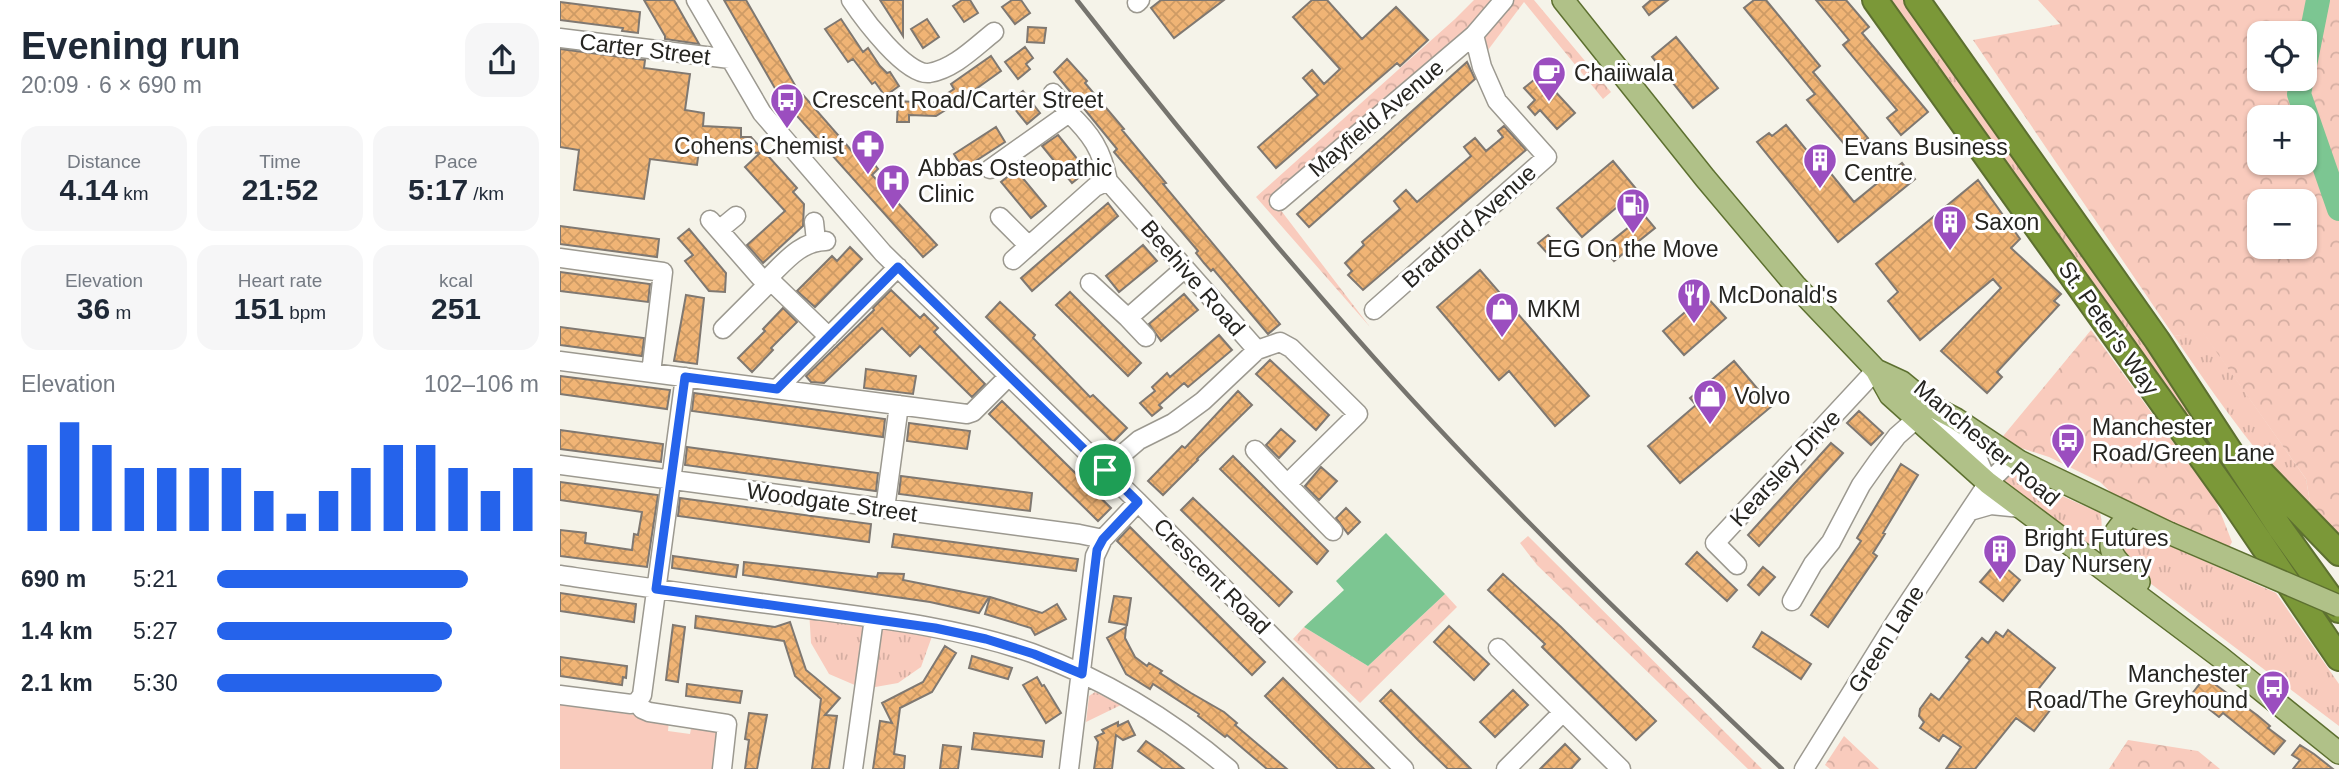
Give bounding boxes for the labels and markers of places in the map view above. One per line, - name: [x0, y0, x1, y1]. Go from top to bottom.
- cafe icon: Chaiiwala: [1530, 54, 1568, 103]
- place label: Chaiiwala: [1574, 60, 1674, 86]
- bus stop icon: Crescent Road/Carter Street: [768, 81, 806, 130]
- place label: Crescent Road/Carter Street: [812, 87, 1104, 113]
- pharmacy icon: Cohens Chemist: [849, 127, 887, 176]
- place label: Cohens Chemist: [674, 133, 845, 159]
- place label: Evans Business Centre: [1844, 134, 2008, 186]
- building icon: Evans Business Centre: [1801, 141, 1839, 190]
- place label: Abbas Osteopathic Clinic: [918, 155, 1112, 207]
- hospital icon: Abbas Osteopathic Clinic: [874, 162, 912, 211]
- fuel station icon: EG On the Move: [1614, 186, 1652, 235]
- building icon: Saxon: [1931, 203, 1969, 252]
- place label: Saxon: [1974, 209, 2039, 235]
- place label: EG On the Move: [1547, 236, 1719, 262]
- restaurant icon: McDonald's: [1675, 276, 1713, 325]
- place label: McDonald's: [1718, 282, 1837, 308]
- shop icon: MKM: [1483, 290, 1521, 339]
- place label: MKM: [1527, 296, 1581, 322]
- shop icon: Volvo: [1691, 377, 1729, 426]
- place label: Volvo: [1734, 383, 1790, 409]
- place label: Manchester Road/Green Lane: [2092, 414, 2275, 466]
- bus stop icon: Manchester Road/Green Lane: [2049, 421, 2087, 470]
- pin: [1075, 440, 1135, 500]
- place label: Bright Futures Day Nursery: [2024, 525, 2168, 577]
- building icon: Bright Futures Day Nursery: [1981, 532, 2019, 581]
- place label: Manchester Road/The Greyhound: [2027, 661, 2248, 713]
- bus stop icon: Manchester Road/The Greyhound: [2254, 668, 2292, 717]

